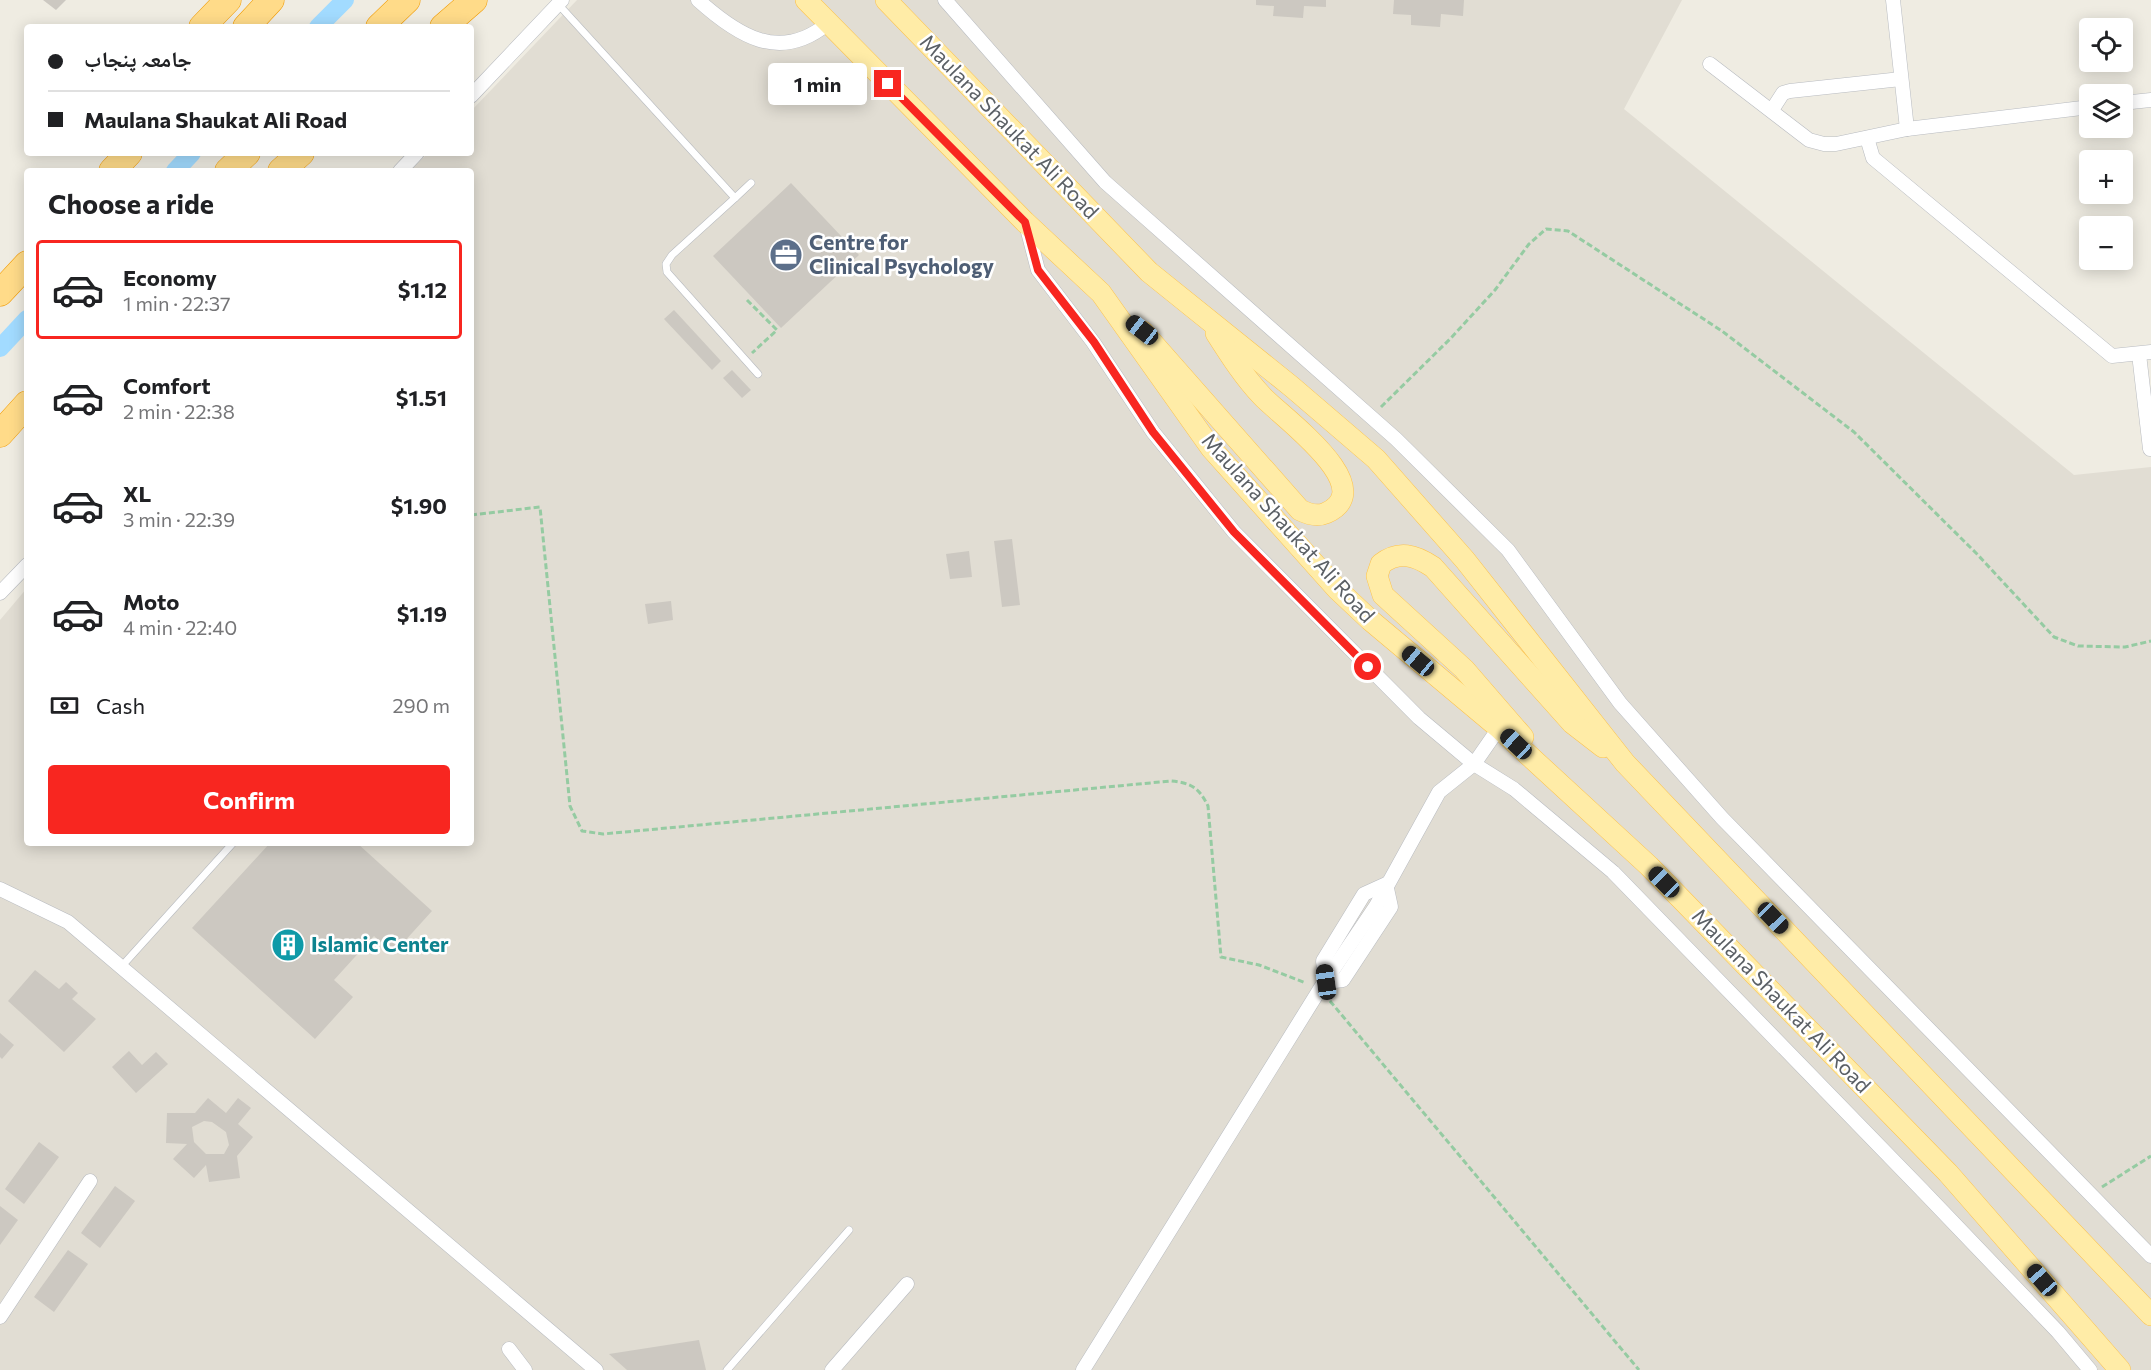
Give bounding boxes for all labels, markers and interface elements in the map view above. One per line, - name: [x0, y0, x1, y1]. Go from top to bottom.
- map controls: [2079, 18, 2133, 270]
- button: locate: [2079, 18, 2133, 72]
- street label: Maulana Shaukat Ali Road: [916, 29, 1105, 223]
- text: جامعہ پنجاب: [84, 45, 192, 72]
- callout: 1 min: [768, 63, 867, 105]
- route end: [874, 70, 901, 97]
- text: 1 min: [794, 72, 841, 96]
- button: layers: [2079, 84, 2133, 138]
- text: Maulana Shaukat Ali Road: [84, 106, 347, 133]
- button: +: [2079, 150, 2133, 204]
- text: Choose a ride: [48, 187, 214, 220]
- button: −: [2079, 216, 2133, 270]
- place label: Centre for Clinical Psychology: [809, 229, 995, 278]
- office icon: Centre for Clinical Psychology: [768, 237, 804, 273]
- icon: car: [51, 263, 105, 317]
- text: Economy: [123, 264, 217, 291]
- text: $1.12: [398, 276, 447, 303]
- text: 1 min · 22:37: [123, 291, 231, 315]
- car: [1122, 312, 1162, 348]
- icon: car: [51, 371, 105, 425]
- text: Comfort: [123, 372, 211, 399]
- text: $1.51: [396, 384, 447, 411]
- text: 2 min · 22:38: [123, 399, 235, 423]
- street label: Maulana Shaukat Ali Road: [1197, 427, 1381, 627]
- icon: car: [51, 479, 105, 533]
- text: XL: [123, 480, 151, 507]
- text: $1.90: [391, 492, 447, 519]
- text: 3 min · 22:39: [123, 507, 235, 531]
- icon: car: [51, 587, 105, 641]
- text: Moto: [123, 588, 179, 615]
- text: $1.19: [397, 600, 447, 627]
- text: 4 min · 22:40: [123, 615, 237, 639]
- car: [1398, 643, 1438, 679]
- route start: [1354, 653, 1381, 680]
- icon: cash: [48, 689, 81, 722]
- text: Cash: [96, 692, 145, 719]
- text: 290 m: [392, 693, 450, 717]
- car: [1497, 725, 1535, 763]
- button: Confirm: [48, 765, 450, 834]
- car: [1645, 863, 1683, 901]
- car: [1754, 899, 1792, 937]
- street label: Maulana Shaukat Ali Road: [1688, 903, 1877, 1097]
- building icon: Islamic Center: [270, 927, 306, 963]
- place label: Islamic Center: [311, 931, 449, 956]
- car: [1315, 963, 1337, 1001]
- car: [2023, 1261, 2061, 1299]

